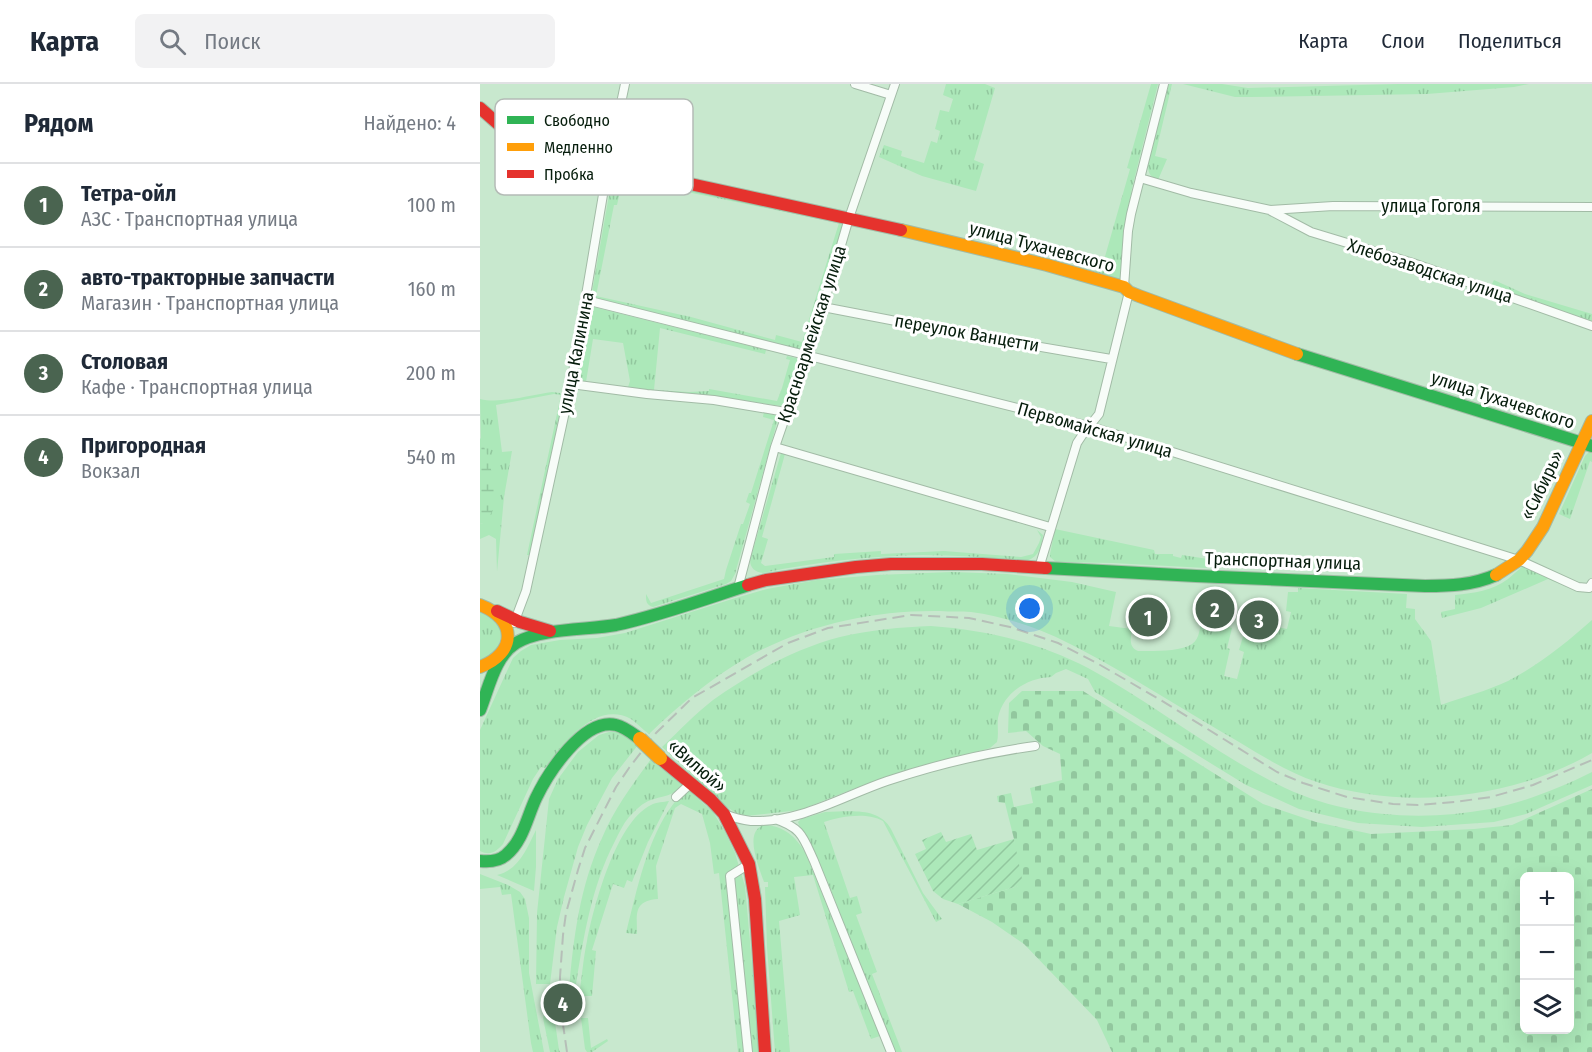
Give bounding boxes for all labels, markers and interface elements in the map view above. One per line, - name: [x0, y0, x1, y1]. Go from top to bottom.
- search box: [135, 14, 555, 68]
- text: Карта: [30, 25, 99, 58]
- icon: search: [156, 25, 189, 58]
- text: Поиск: [204, 28, 261, 55]
- text: Карта: [1298, 28, 1348, 54]
- text: Слои: [1381, 28, 1425, 54]
- text: Поделиться: [1458, 28, 1562, 54]
- legend: [495, 99, 693, 195]
- text: Рядом: [24, 108, 93, 139]
- text: Найдено: 4: [364, 111, 456, 135]
- text: Свободно: [544, 111, 610, 130]
- text: Медленно: [544, 138, 613, 157]
- text: Пробка: [544, 165, 594, 184]
- text: Тетра-ойл: [81, 180, 176, 207]
- text: 1: [39, 193, 48, 217]
- text: 100 m: [407, 193, 456, 217]
- street label: улица Гоголя: [1381, 195, 1481, 217]
- text: АЗС · Транспортная улица: [81, 207, 298, 231]
- street label: улица Тухачевского: [967, 217, 1117, 277]
- street label: Хлебозаводская улица: [1345, 234, 1515, 308]
- street label: Красноармейская улица: [773, 242, 851, 426]
- text: авто-тракторные запчасти: [81, 264, 335, 291]
- text: 2: [39, 277, 48, 301]
- text: 160 m: [408, 277, 456, 301]
- street label: улица Калинина: [553, 290, 599, 416]
- text: Магазин · Транспортная улица: [81, 291, 339, 315]
- street label: переулок Ванцетти: [893, 309, 1041, 357]
- text: Столовая: [81, 348, 168, 375]
- text: 3: [39, 361, 48, 385]
- text: 200 m: [406, 361, 456, 385]
- street label: улица Тухачевского: [1428, 366, 1578, 434]
- text: Кафе · Транспортная улица: [81, 375, 313, 399]
- street label: Первомайская улица: [1015, 397, 1175, 463]
- text: Пригородная: [81, 432, 206, 459]
- text: 4: [38, 445, 49, 469]
- text: 540 m: [407, 445, 456, 469]
- street label: «Сибирь»: [1516, 447, 1568, 523]
- text: Вокзал: [81, 459, 141, 483]
- street label: Транспортная улица: [1205, 547, 1362, 575]
- pin: 2: [1196, 586, 1234, 632]
- your location: [1015, 594, 1044, 623]
- pin: 1: [1128, 594, 1168, 640]
- pin: 3: [1240, 598, 1278, 642]
- street label: «Вилюй»: [663, 735, 731, 797]
- map controls: [1520, 872, 1574, 1034]
- button: +: [1520, 872, 1574, 926]
- button: −: [1520, 926, 1574, 980]
- pin: 4: [544, 980, 583, 1026]
- button: layers: [1520, 980, 1574, 1034]

